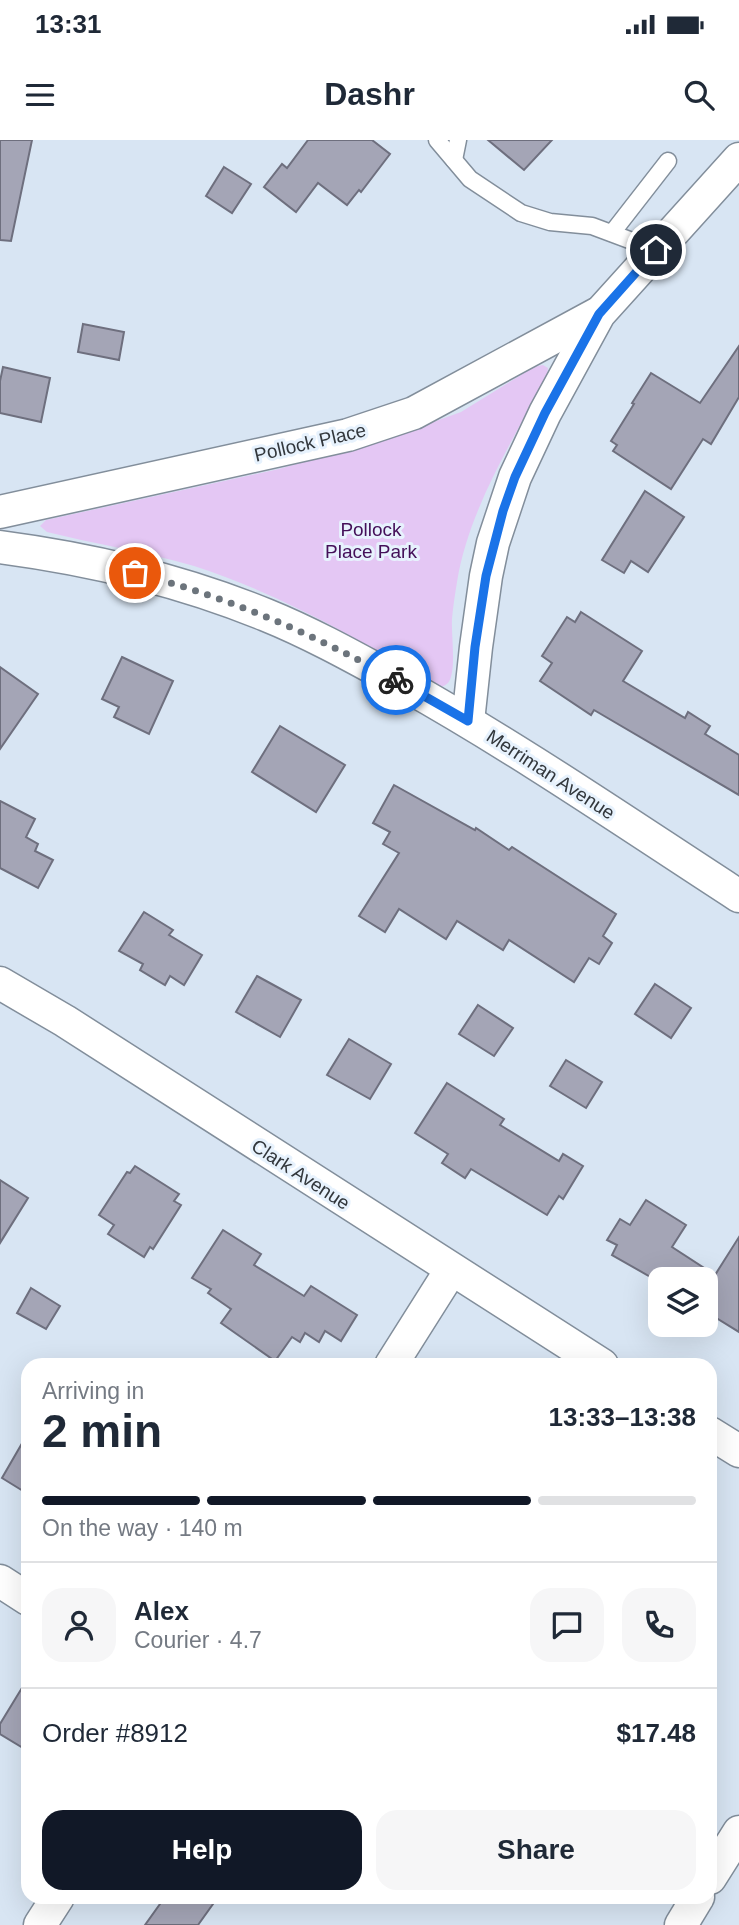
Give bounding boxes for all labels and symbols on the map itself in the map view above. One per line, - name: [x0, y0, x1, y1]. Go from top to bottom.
- pin: [626, 220, 686, 280]
- street label: Pollock Place: [252, 419, 368, 466]
- park label: Pollock Place Park: [325, 519, 417, 562]
- pin: [105, 543, 165, 603]
- courier: [361, 645, 431, 715]
- street label: Merriman Avenue: [483, 725, 619, 824]
- street label: Clark Avenue: [248, 1135, 354, 1214]

